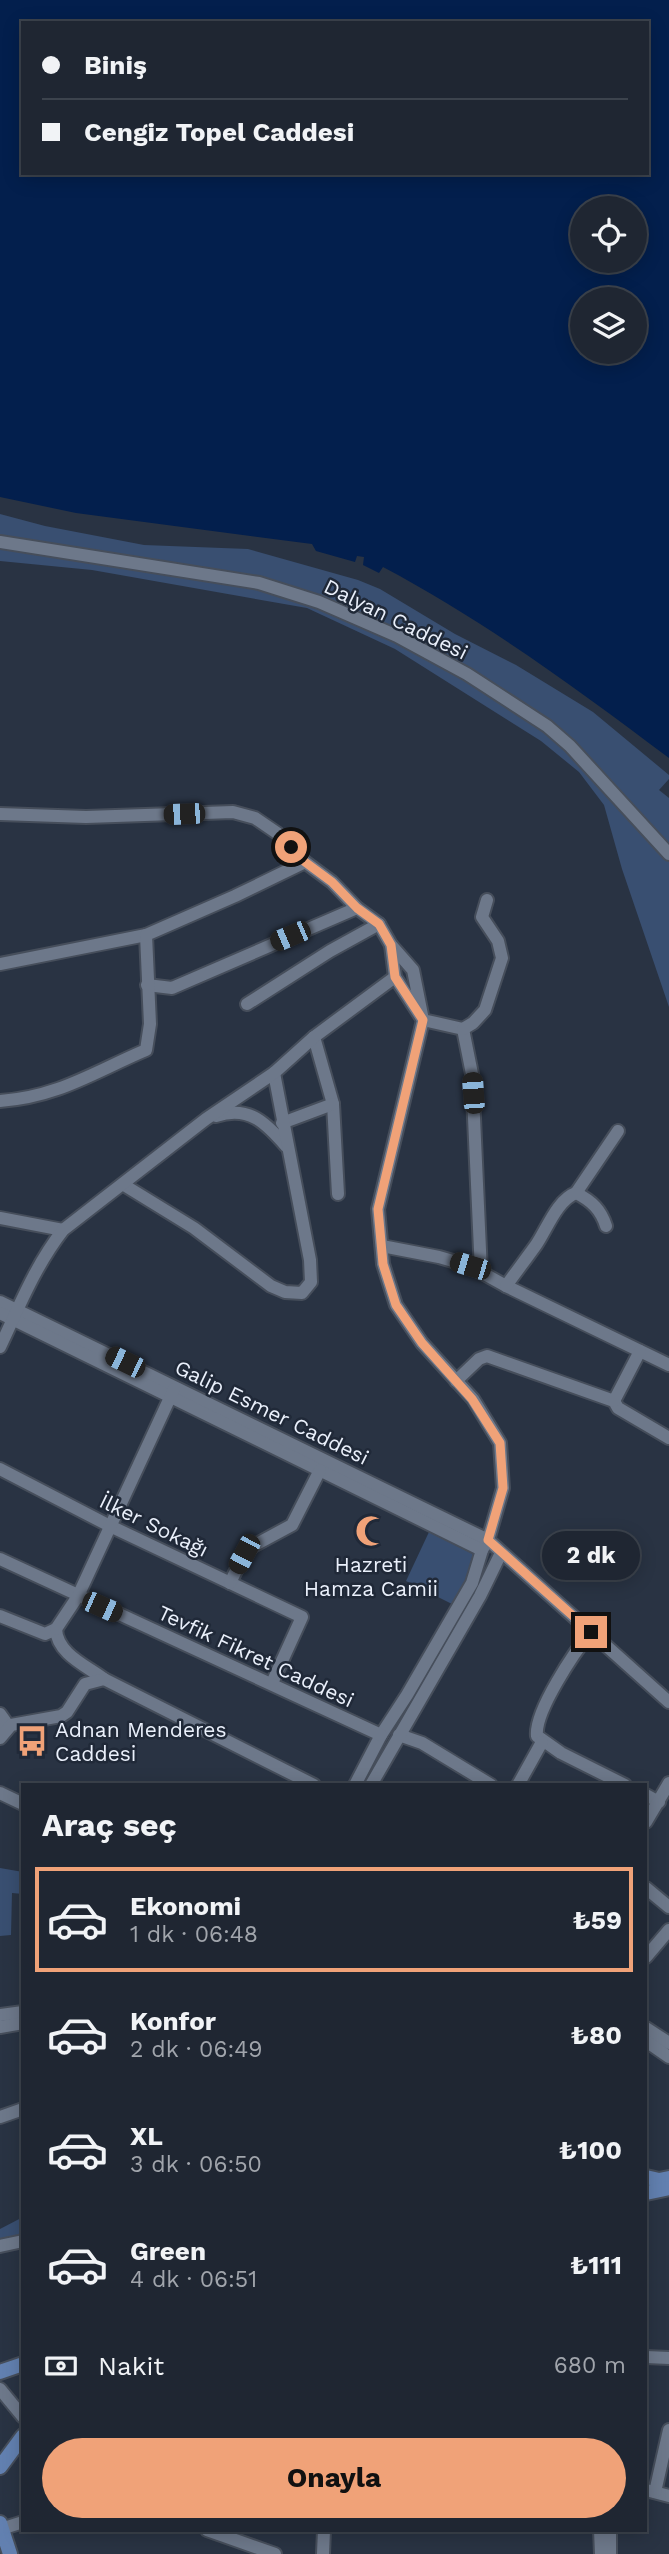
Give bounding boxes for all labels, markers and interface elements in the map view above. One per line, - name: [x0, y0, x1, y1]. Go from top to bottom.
- text: Biniş: [84, 50, 147, 80]
- text: Cengiz Topel Caddesi: [84, 117, 354, 147]
- map controls: [570, 196, 647, 364]
- button: locate: [570, 196, 647, 273]
- button: layers: [570, 287, 647, 364]
- street label: Dalyan Caddesi: [320, 573, 472, 665]
- car: [163, 803, 206, 825]
- route start: [275, 831, 307, 863]
- car: [267, 918, 314, 954]
- car: [462, 1071, 485, 1115]
- car: [447, 1250, 494, 1282]
- car: [102, 1343, 149, 1381]
- street label: Galip Esmer Caddesi: [171, 1354, 373, 1470]
- street label: İlker Sokağı: [96, 1488, 212, 1562]
- mosque icon: Hazreti Hamza Camii: [354, 1514, 388, 1548]
- callout: 2 dk: [542, 1530, 640, 1580]
- car: [225, 1531, 264, 1577]
- text: 2 dk: [566, 1542, 616, 1569]
- place label: Hazreti Hamza Camii: [304, 1552, 438, 1601]
- car: [79, 1589, 126, 1625]
- street label: Tevfik Fikret Caddesi: [154, 1600, 358, 1712]
- route end: [575, 1616, 607, 1648]
- place label: Adnan Menderes Caddesi: [55, 1717, 226, 1766]
- bus stop icon: Adnan Menderes Caddesi: [15, 1724, 49, 1758]
- text: Araç seç: [42, 1806, 177, 1844]
- icon: car: [46, 1888, 109, 1951]
- text: Ekonomi: [130, 1891, 241, 1921]
- text: ₺59: [572, 1905, 622, 1935]
- text: 1 dk · 06:48: [130, 1921, 258, 1948]
- icon: car: [46, 2003, 109, 2066]
- text: Konfor: [130, 2006, 216, 2036]
- text: ₺80: [571, 2020, 622, 2050]
- text: 2 dk · 06:49: [130, 2036, 262, 2063]
- icon: car: [46, 2118, 109, 2181]
- text: XL: [130, 2121, 163, 2151]
- text: ₺100: [559, 2135, 622, 2165]
- text: 3 dk · 06:50: [130, 2151, 262, 2178]
- icon: car: [46, 2233, 109, 2296]
- text: Green: [130, 2236, 206, 2266]
- text: ₺111: [570, 2250, 622, 2280]
- text: 4 dk · 06:51: [130, 2266, 257, 2293]
- icon: cash: [42, 2347, 80, 2385]
- text: Nakit: [98, 2351, 164, 2381]
- text: 680 m: [554, 2352, 626, 2379]
- button: Onayla: [42, 2438, 626, 2518]

